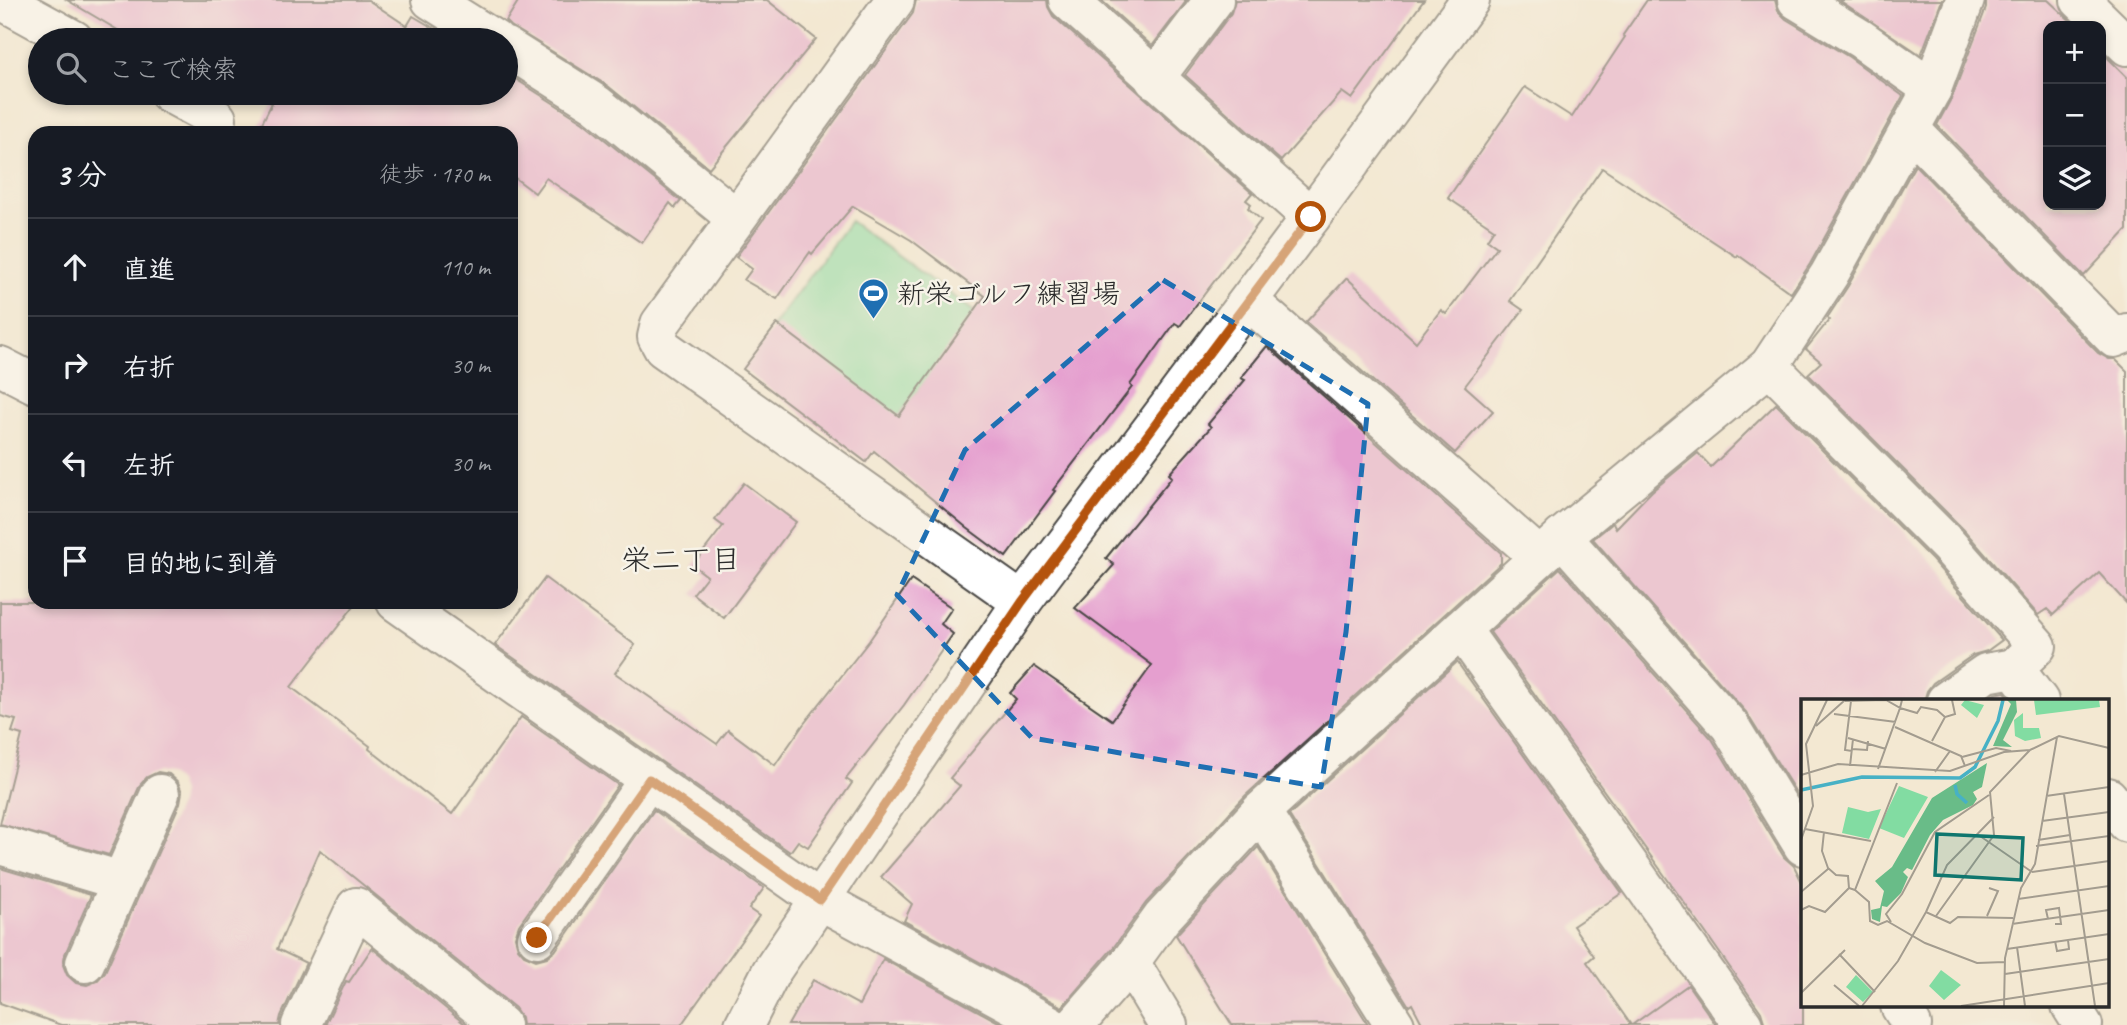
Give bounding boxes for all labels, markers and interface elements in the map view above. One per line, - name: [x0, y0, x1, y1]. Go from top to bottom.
- map controls: [2043, 21, 2106, 210]
- button: +: [2043, 21, 2106, 84]
- search box: [28, 28, 518, 105]
- icon: search: [52, 48, 90, 86]
- text: ここで検索: [108, 53, 238, 86]
- button: −: [2043, 84, 2106, 147]
- button: layers: [2043, 147, 2106, 210]
- text: 3 分: [56, 156, 107, 194]
- text: 徒歩 · 170 m: [379, 160, 490, 189]
- route start: [1295, 201, 1326, 232]
- icon: ahead: [56, 248, 94, 286]
- text: 直進: [123, 253, 175, 286]
- text: 110 m: [441, 253, 490, 282]
- sports icon: 新栄ゴルフ練習場: [857, 276, 891, 320]
- place label: 新栄ゴルフ練習場: [897, 276, 1120, 311]
- icon: right: [56, 346, 94, 384]
- text: 右折: [123, 351, 175, 384]
- text: 30 m: [451, 351, 490, 380]
- icon: left: [56, 444, 94, 482]
- text: 左折: [123, 449, 175, 482]
- text: 30 m: [451, 449, 490, 478]
- district label: 栄二丁目: [621, 541, 741, 579]
- icon: arrive: [56, 542, 94, 580]
- text: 目的地に到着: [123, 547, 279, 580]
- inset map: [1801, 699, 2110, 1007]
- route end: [521, 922, 552, 953]

